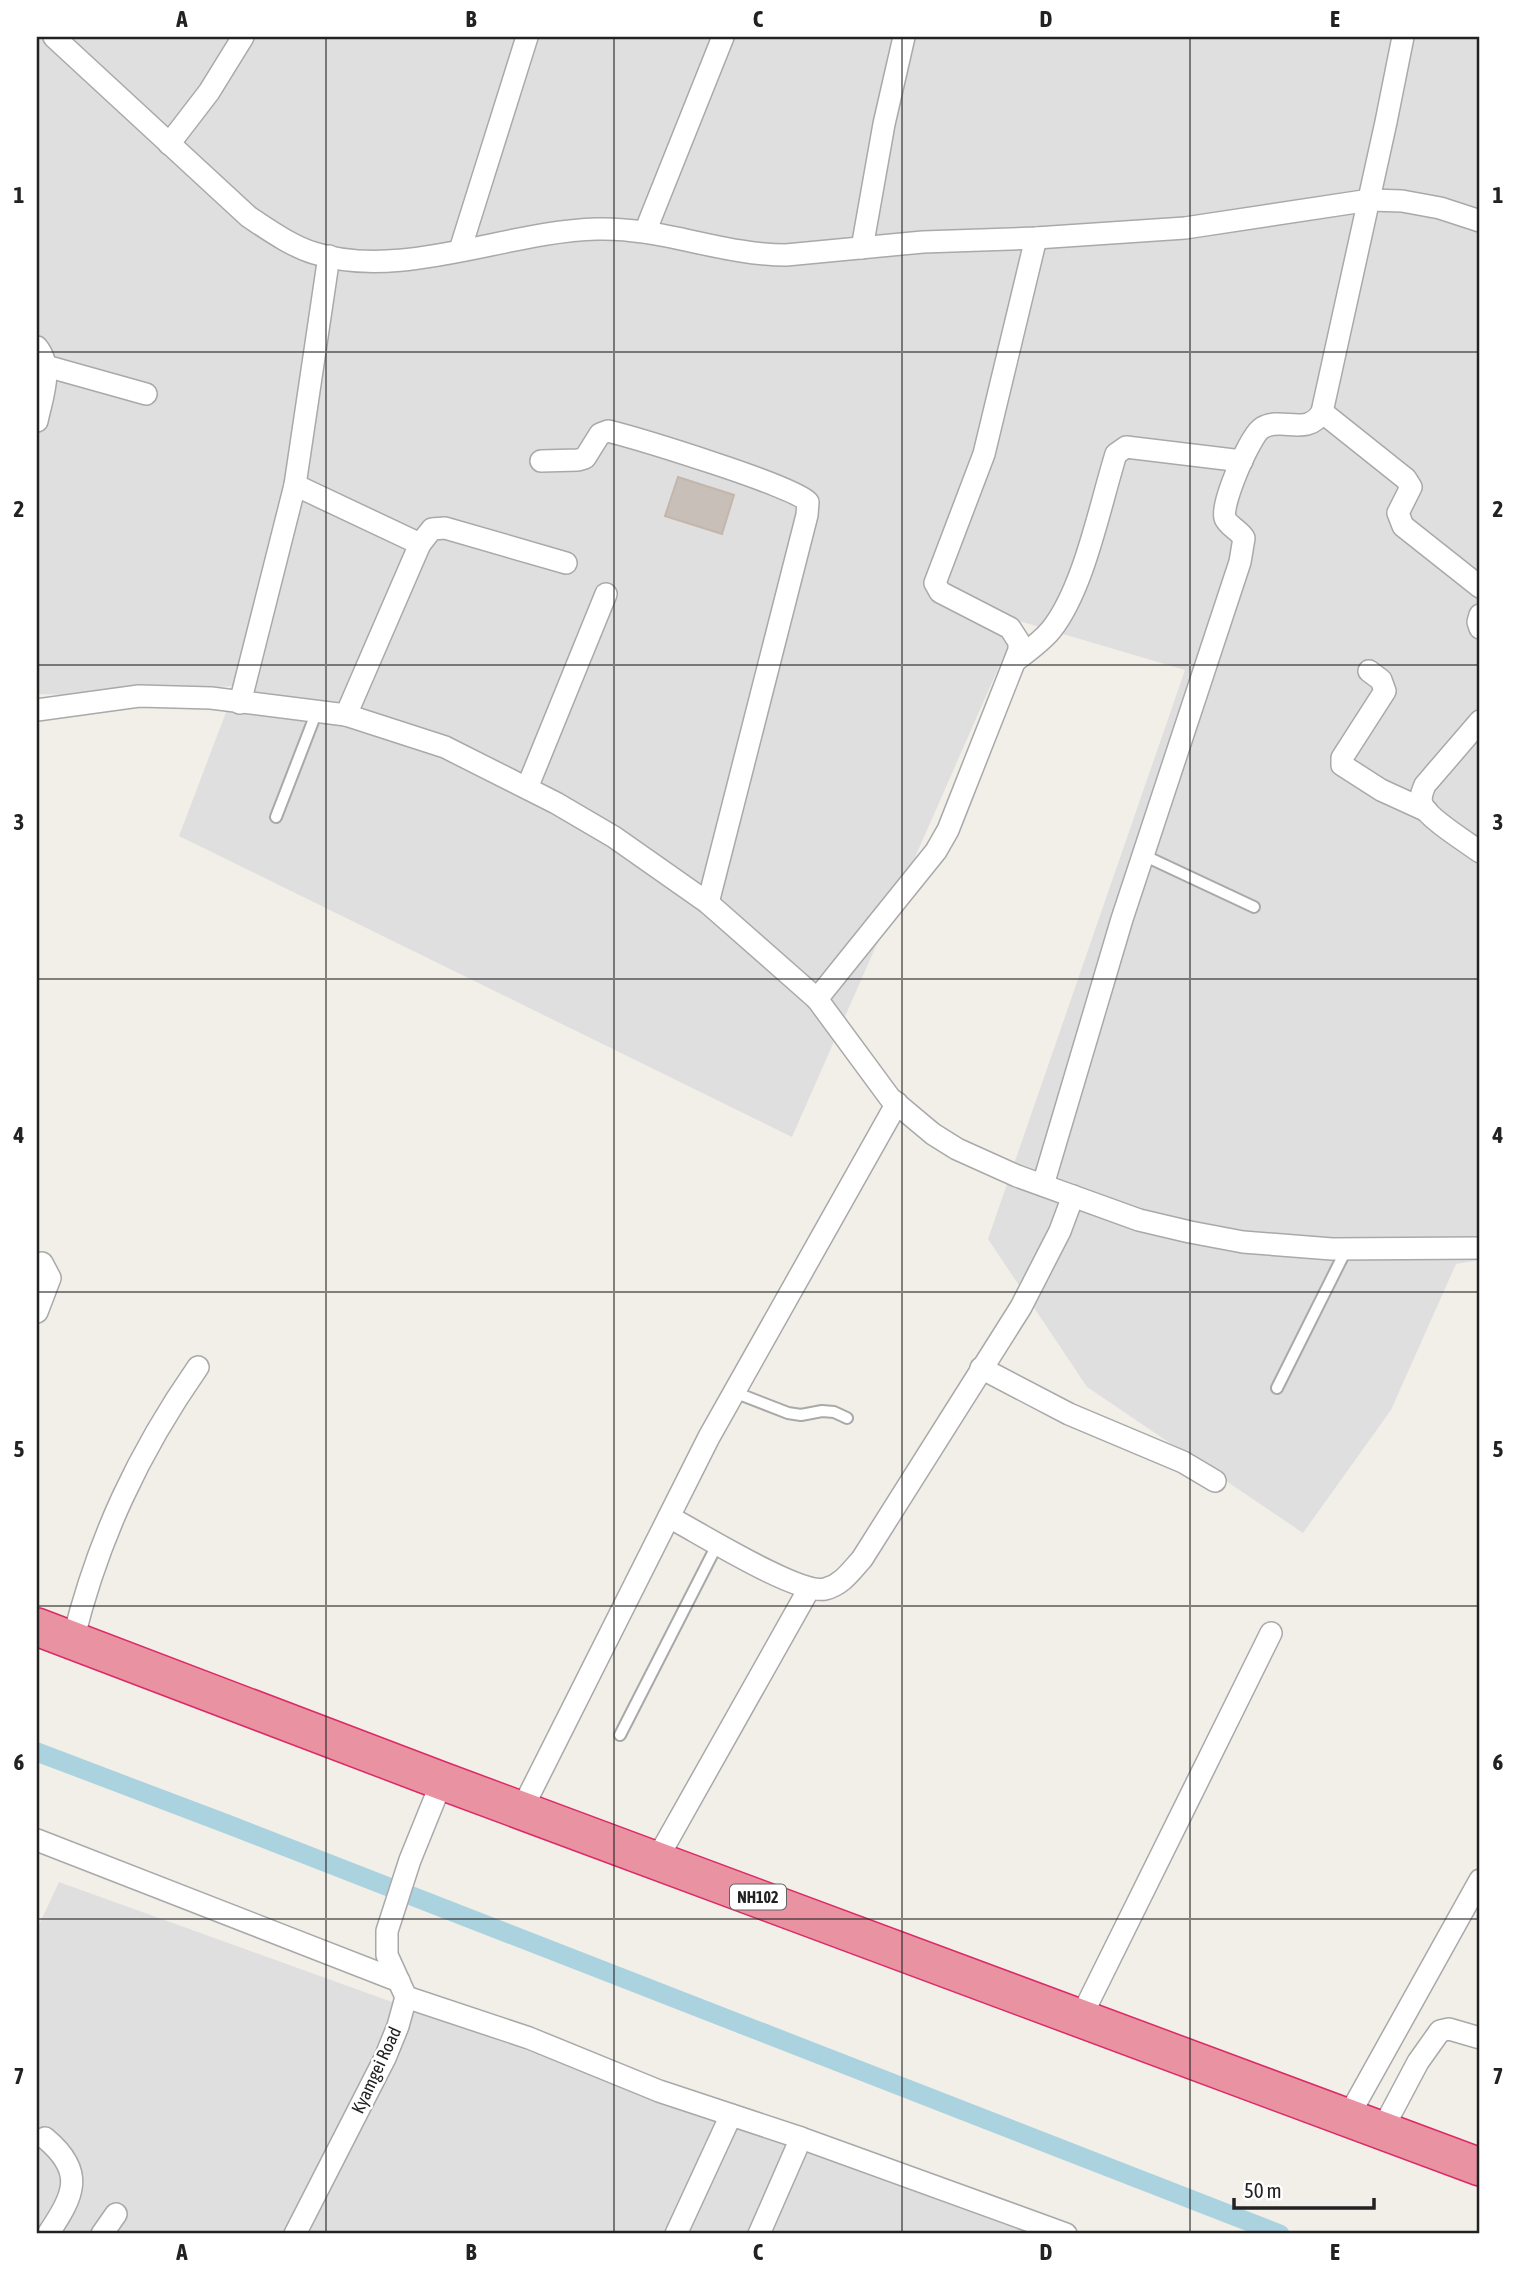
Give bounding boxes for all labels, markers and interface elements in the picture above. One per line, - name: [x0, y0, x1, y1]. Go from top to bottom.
- text: A: [175, 6, 188, 32]
- text: B: [466, 6, 477, 32]
- text: C: [753, 6, 764, 32]
- text: D: [1040, 6, 1053, 32]
- text: E: [1330, 6, 1340, 32]
- text: 1: [14, 182, 25, 208]
- text: 1: [1493, 182, 1504, 208]
- text: 2: [14, 496, 24, 522]
- text: 2: [1493, 496, 1503, 522]
- text: 3: [14, 809, 24, 835]
- text: 3: [1493, 809, 1503, 835]
- text: 4: [13, 1122, 25, 1148]
- text: 4: [1492, 1122, 1504, 1148]
- text: 5: [14, 1436, 25, 1462]
- text: 5: [1493, 1436, 1504, 1462]
- text: 6: [14, 1749, 25, 1775]
- text: 6: [1493, 1749, 1504, 1775]
- road number: NH102: [730, 1884, 786, 1910]
- street label: Kyamgei Road: [347, 2023, 405, 2117]
- text: 7: [14, 2063, 24, 2089]
- text: 7: [1493, 2063, 1503, 2089]
- scale bar: [1234, 2166, 1374, 2210]
- text: 50 m: [1244, 2178, 1282, 2202]
- text: A: [175, 2239, 188, 2265]
- text: B: [466, 2239, 477, 2265]
- text: C: [753, 2239, 764, 2265]
- text: D: [1040, 2239, 1053, 2265]
- text: E: [1330, 2239, 1340, 2265]

